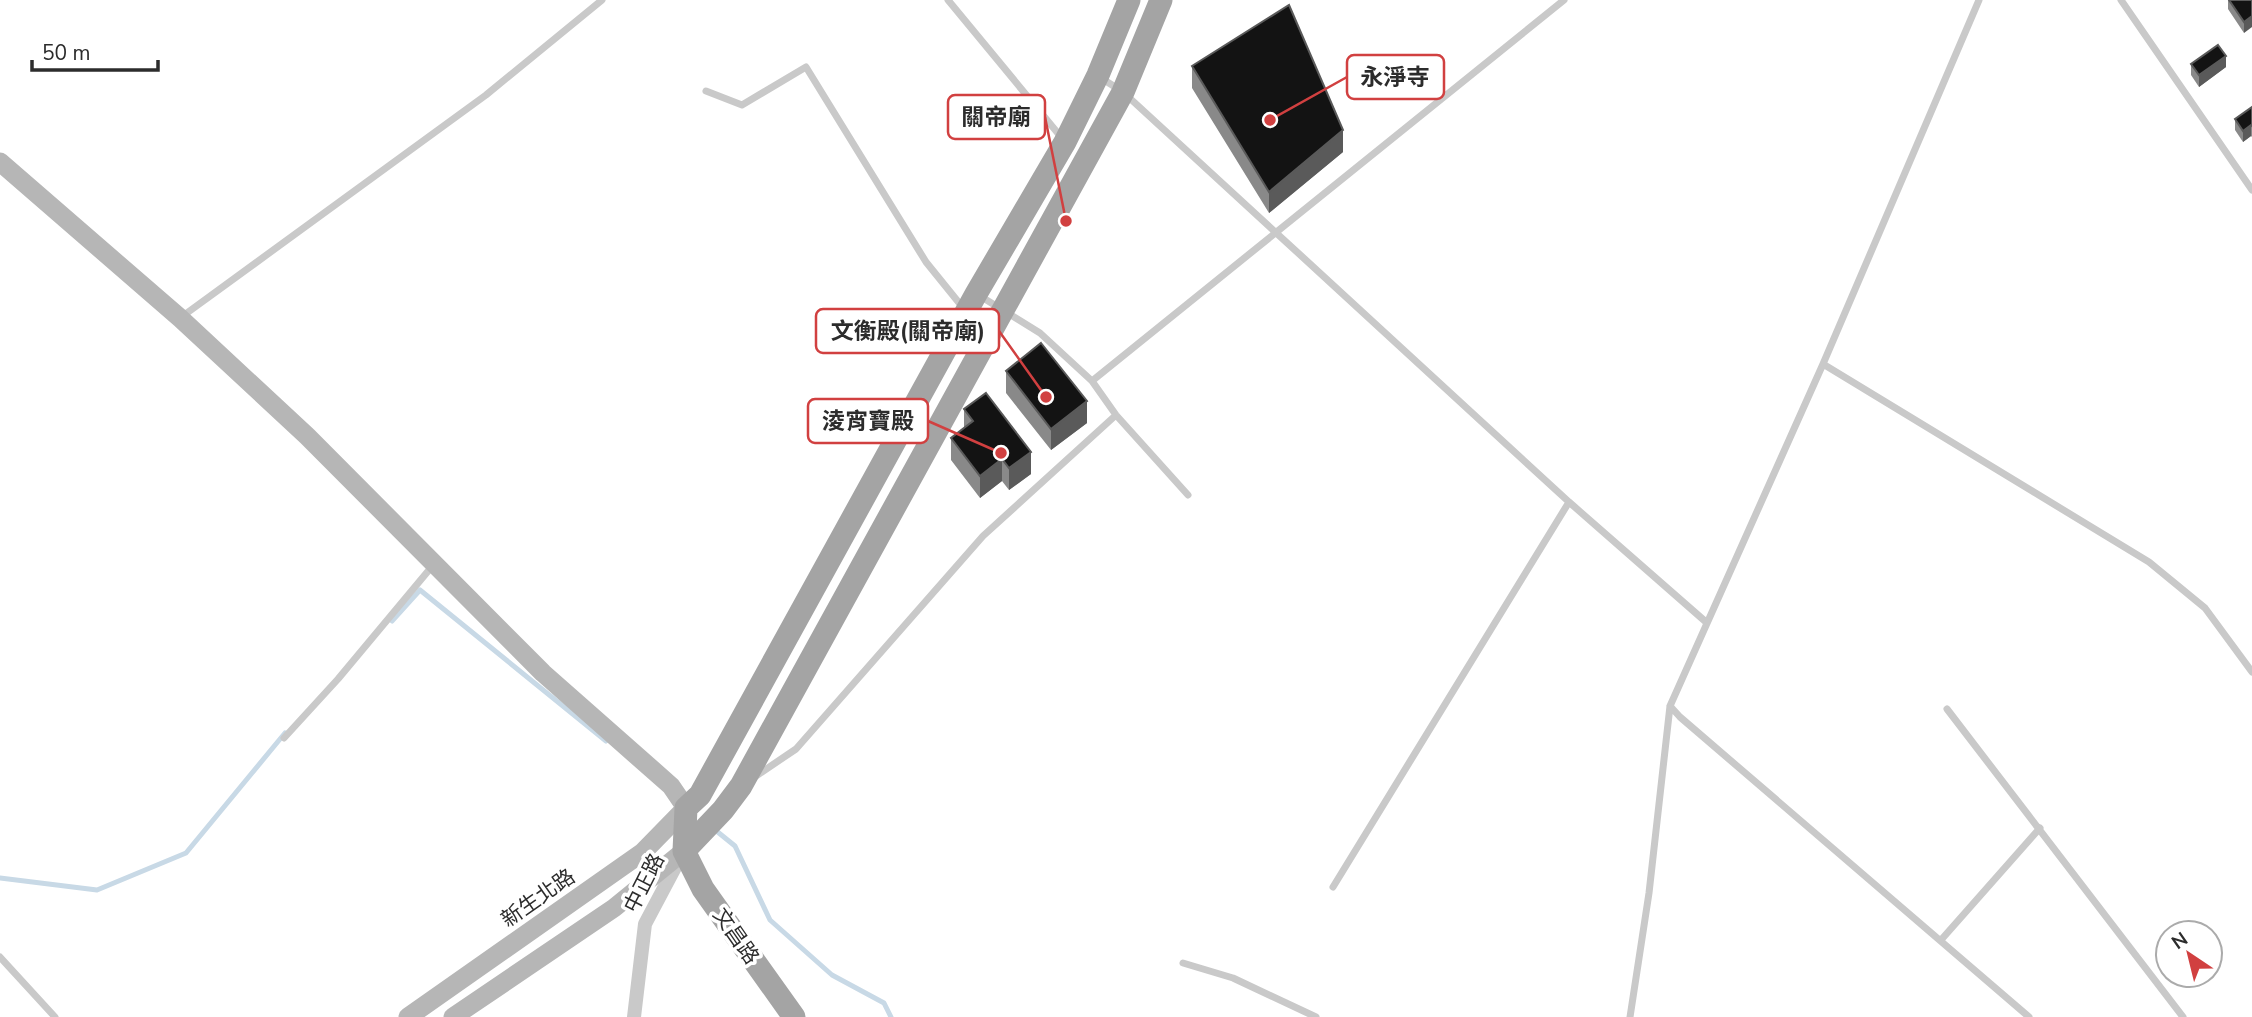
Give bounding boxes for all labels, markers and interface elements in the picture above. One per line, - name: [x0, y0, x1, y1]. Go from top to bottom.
- scale bar: [32, 28, 158, 72]
- text: 50 m: [42, 39, 91, 67]
- callout: 永淨寺: [1347, 55, 1444, 99]
- text: 永淨寺: [1361, 62, 1430, 93]
- callout: 關帝廟: [948, 95, 1045, 139]
- text: 關帝廟: [962, 102, 1031, 133]
- callout: 文衡殿(關帝廟): [816, 309, 999, 353]
- text: 文衡殿(關帝廟): [831, 316, 985, 347]
- callout: 淩宵寶殿: [808, 399, 928, 443]
- text: 淩宵寶殿: [822, 406, 914, 437]
- street label: 中正路: [617, 849, 671, 917]
- street label: 新生北路: [496, 862, 580, 934]
- street label: 文昌路: [706, 902, 766, 970]
- north arrow: [2154, 919, 2224, 989]
- text: N: [2167, 926, 2193, 956]

